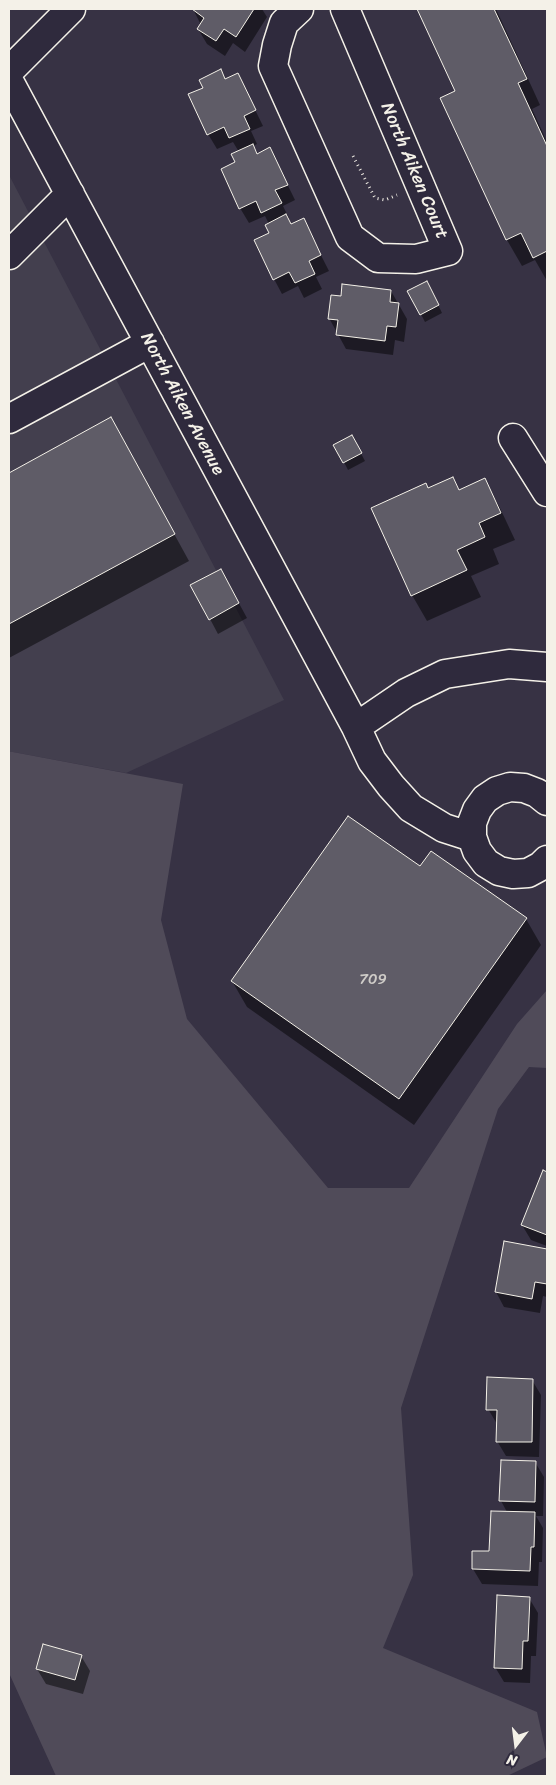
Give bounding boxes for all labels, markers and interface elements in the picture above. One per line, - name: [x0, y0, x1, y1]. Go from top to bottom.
- street label: North Aiken Court: [375, 99, 453, 243]
- street label: North Aiken Avenue: [135, 329, 229, 479]
- house number: 709: [359, 971, 387, 989]
- north arrow: [491, 1720, 541, 1770]
- text: N: [504, 1747, 520, 1773]

